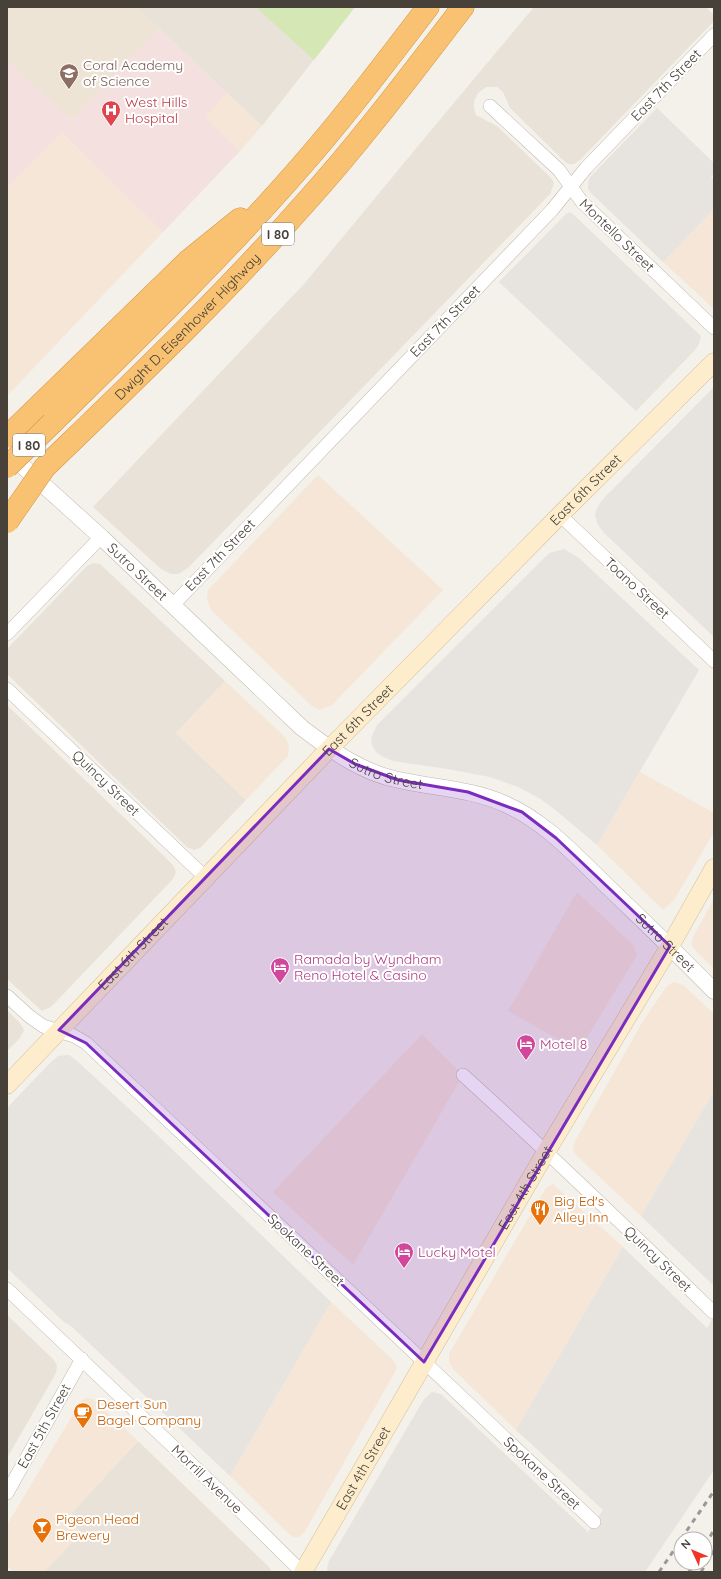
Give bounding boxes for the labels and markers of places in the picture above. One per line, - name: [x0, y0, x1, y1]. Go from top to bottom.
- place label: Coral Academy of Science: [83, 56, 183, 90]
- school or university icon: Coral Academy of Science: [58, 62, 80, 90]
- place label: West Hills Hospital: [125, 93, 187, 127]
- hospital icon: West Hills Hospital: [100, 99, 122, 127]
- place label: Ramada by Wyndham Reno Hotel & Casino: [294, 950, 441, 984]
- hotel icon: Ramada by Wyndham Reno Hotel & Casino: [269, 956, 291, 984]
- hotel icon: Motel 8: [515, 1033, 537, 1061]
- place label: Motel 8: [540, 1035, 587, 1053]
- place label: Big Ed's Alley Inn: [554, 1192, 609, 1226]
- restaurant icon: Big Ed's Alley Inn: [529, 1198, 551, 1226]
- hotel icon: Lucky Motel: [393, 1241, 415, 1269]
- place label: Lucky Motel: [418, 1243, 496, 1261]
- place label: Desert Sun Bagel Company: [97, 1395, 201, 1429]
- cafe icon: Desert Sun Bagel Company: [72, 1401, 94, 1429]
- place label: Pigeon Head Brewery: [56, 1510, 139, 1544]
- bar icon: Pigeon Head Brewery: [31, 1516, 53, 1544]

